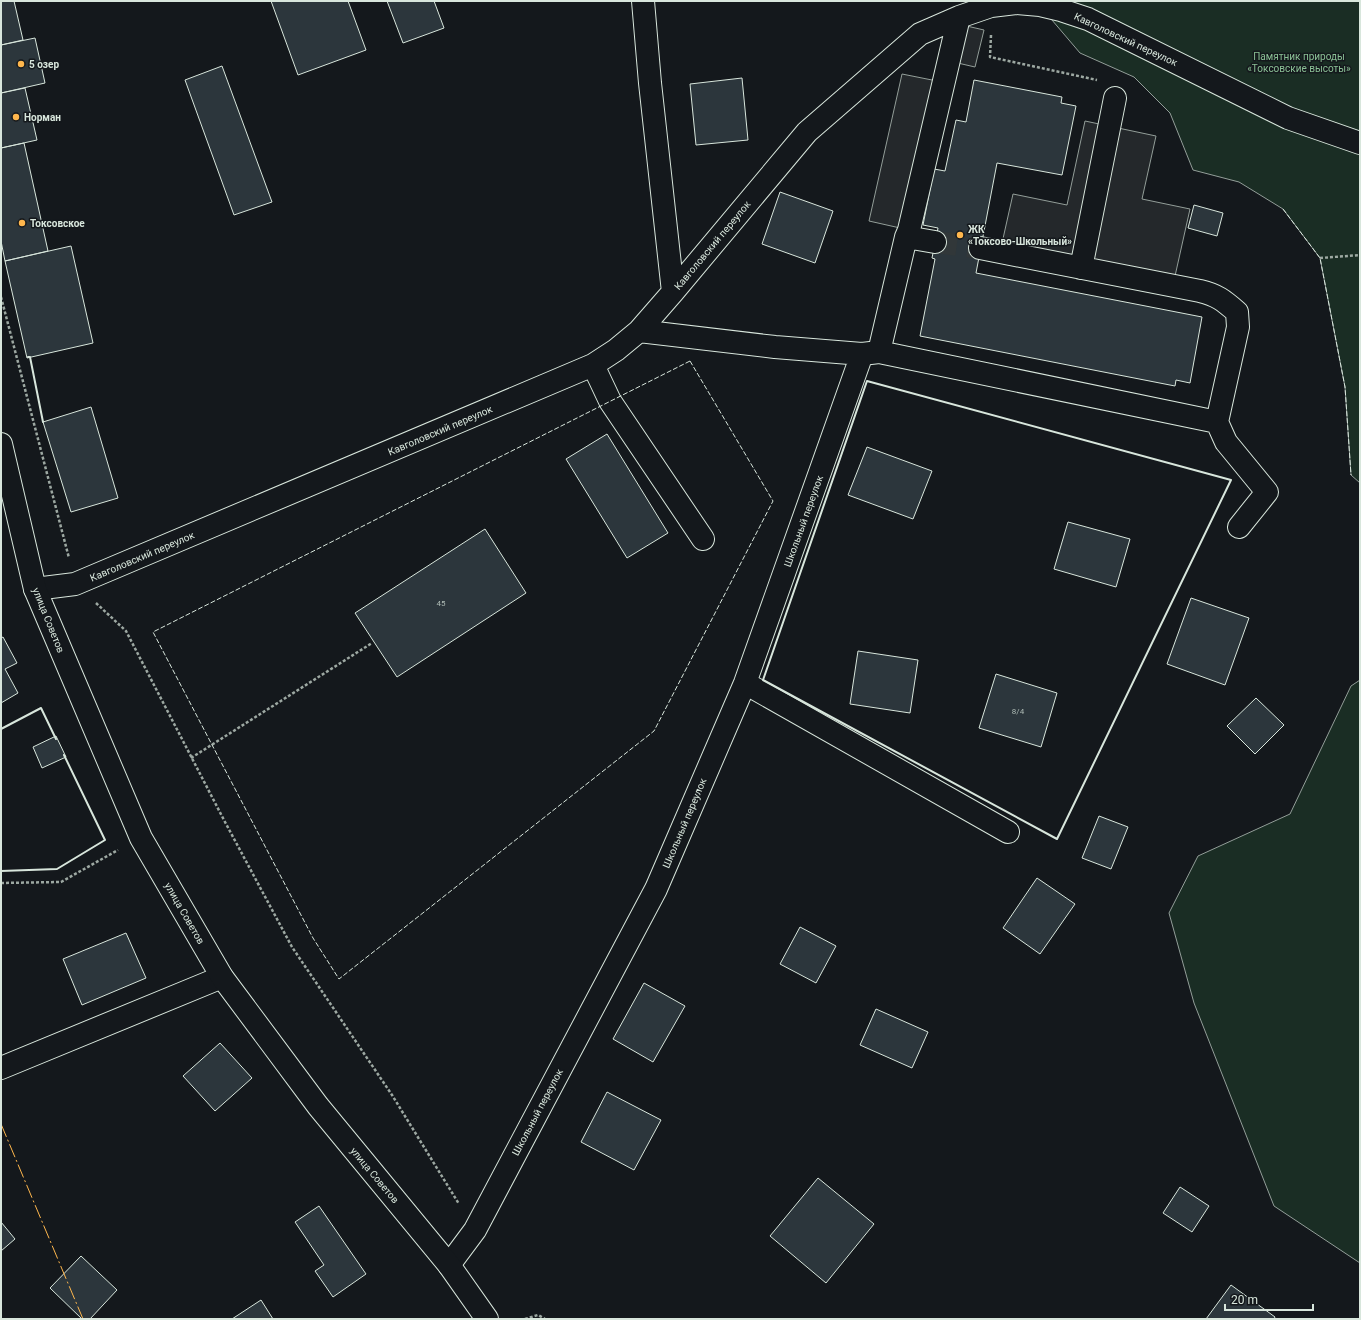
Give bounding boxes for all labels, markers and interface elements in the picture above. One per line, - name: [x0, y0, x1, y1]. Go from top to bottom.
- street label: Кавголовский переулок: [1072, 11, 1180, 68]
- park label: Памятник природы «Токсовские высоты»: [1247, 51, 1351, 74]
- marker: 5 озер: [16, 59, 26, 69]
- place label: 5 озер: [29, 59, 59, 70]
- marker: Норман: [11, 112, 21, 122]
- place label: Норман: [24, 112, 61, 123]
- street label: Кавголовский переулок: [672, 198, 753, 292]
- marker: Токсовское: [17, 218, 27, 228]
- place label: Токсовское: [30, 218, 85, 229]
- place label: ЖК «Токсово-Школьный»: [968, 224, 1072, 247]
- marker: ЖК «Токсово-Школьный»: [955, 230, 965, 240]
- street label: Кавголовский переулок: [386, 403, 495, 458]
- street label: Школьный переулок: [782, 473, 825, 568]
- street label: Кавголовский переулок: [88, 529, 197, 584]
- street label: улица Советов: [30, 586, 67, 655]
- house number: 45: [437, 599, 446, 608]
- house number: 8/4: [1012, 707, 1025, 716]
- street label: Школьный переулок: [661, 776, 709, 870]
- street label: улица Советов: [163, 881, 207, 946]
- street label: Школьный переулок: [510, 1066, 565, 1158]
- street label: улица Советов: [348, 1145, 401, 1206]
- scale bar: [1225, 1286, 1313, 1312]
- text: 20 m: [1231, 1293, 1258, 1307]

